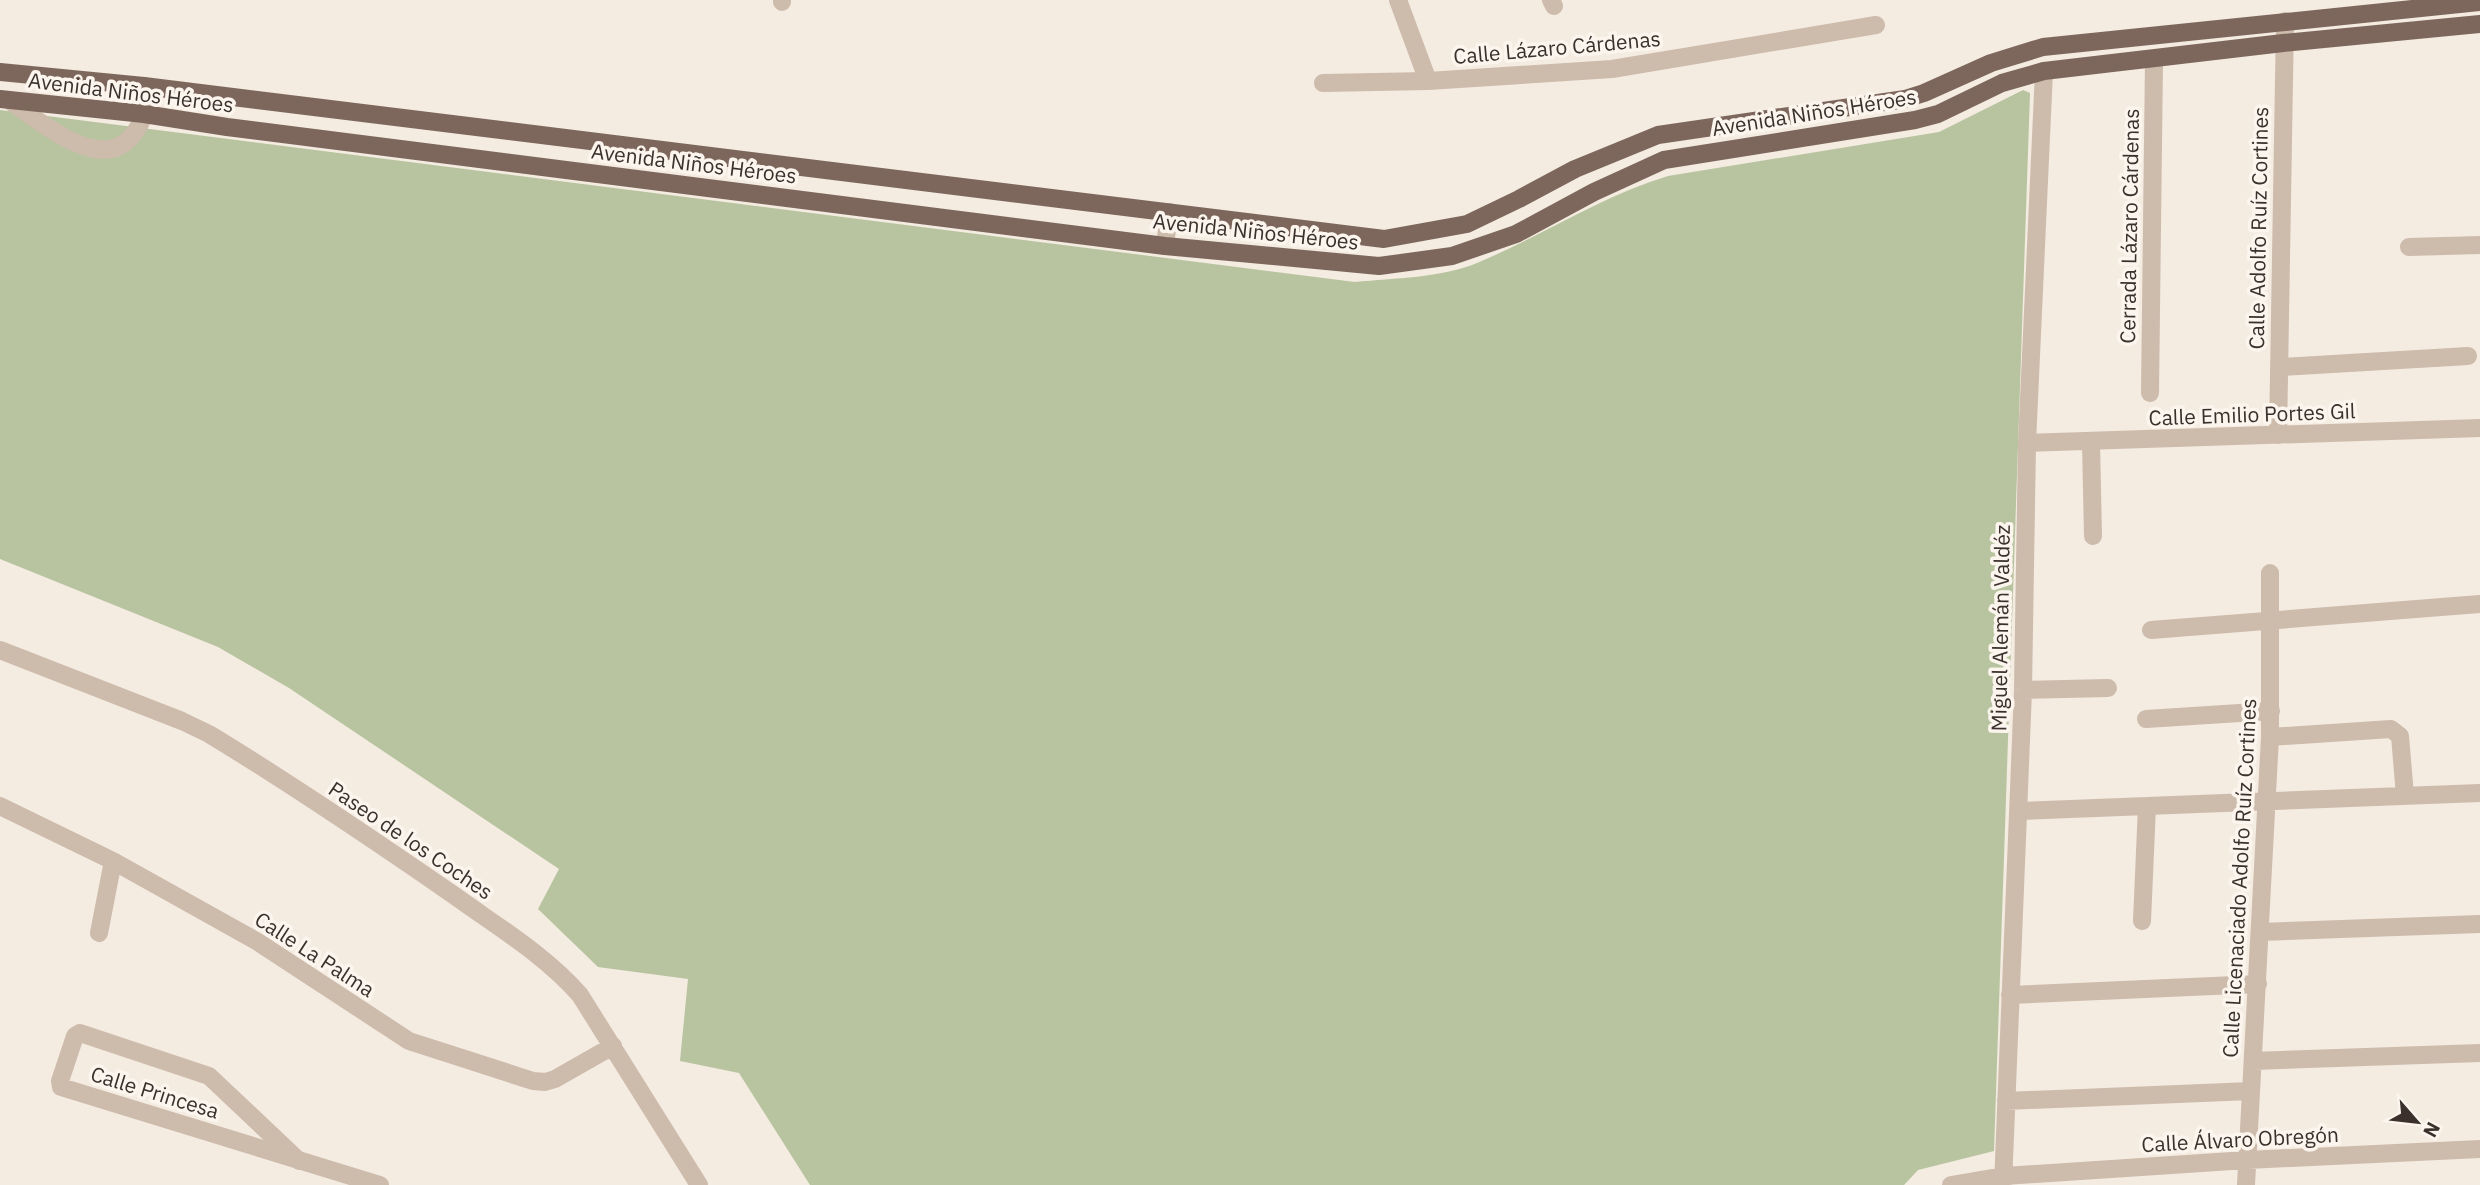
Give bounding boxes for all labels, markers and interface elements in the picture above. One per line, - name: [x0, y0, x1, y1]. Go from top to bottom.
- street label: Calle Lázaro Cárdenas: [1452, 24, 1662, 70]
- street label: Avenida Niños Héroes: [27, 66, 235, 118]
- street label: Avenida Niños Héroes: [1710, 82, 1918, 142]
- street label: Calle Adolfo Ruíz Cortines: [2242, 106, 2274, 350]
- street label: Cerrada Lázaro Cárdenas: [2113, 108, 2145, 344]
- street label: Avenida Niños Héroes: [590, 137, 798, 189]
- street label: Avenida Niños Héroes: [1152, 206, 1360, 256]
- street label: Calle Emilio Portes Gil: [2148, 396, 2356, 432]
- street label: Miguel Alemán Valdéz: [1984, 524, 2016, 732]
- street label: Calle Licenaciado Adolfo Ruíz Cortines: [2216, 698, 2262, 1058]
- street label: Paseo de los Coches: [323, 775, 499, 905]
- street label: Calle La Palma: [250, 905, 380, 1003]
- street label: Calle Princesa: [87, 1059, 223, 1125]
- north arrow: [2382, 1087, 2452, 1157]
- text: N: [2418, 1118, 2446, 1142]
- street label: Calle Álvaro Obregón: [2141, 1120, 2339, 1158]

